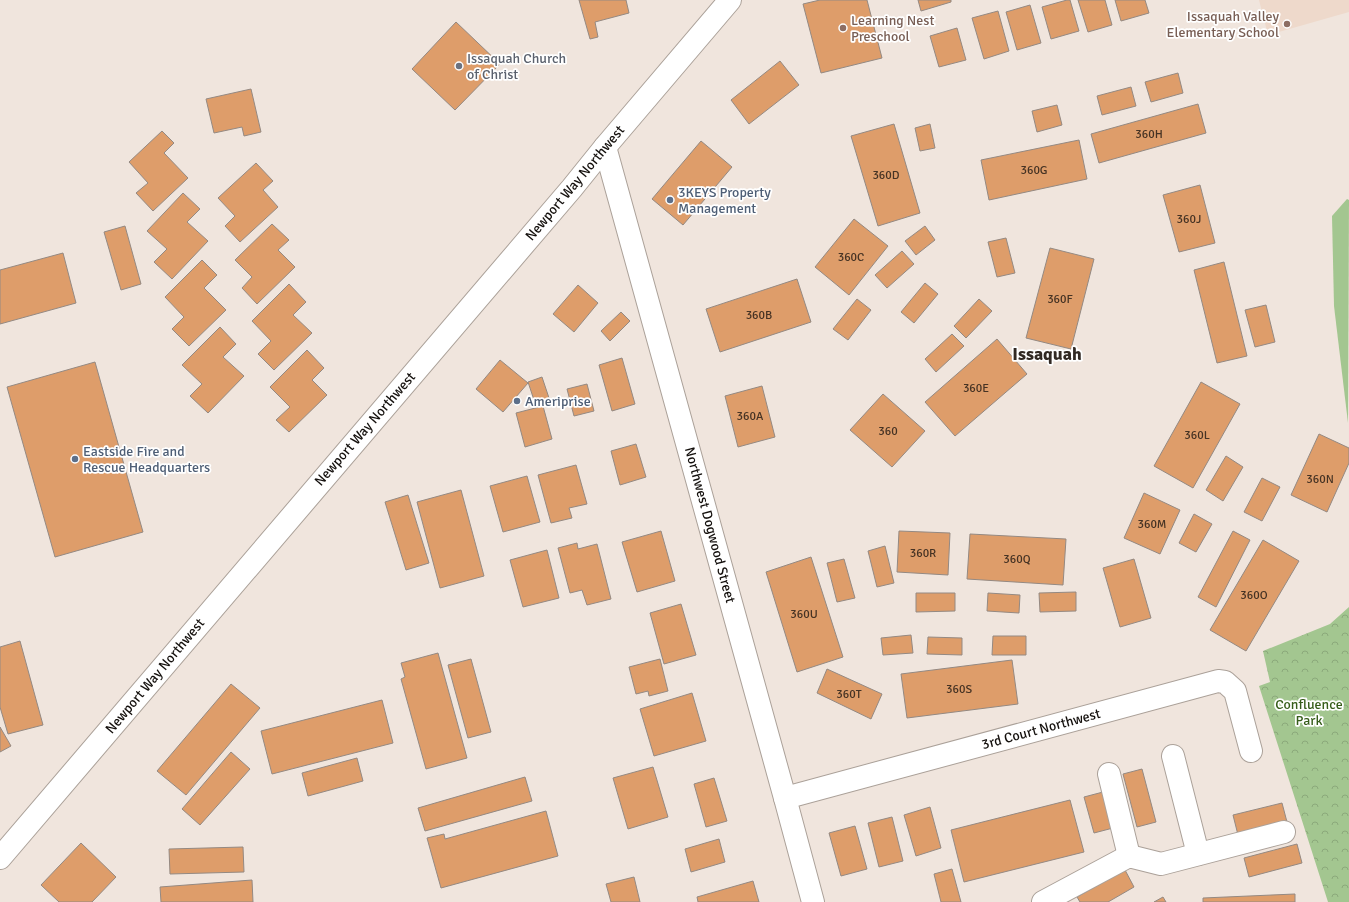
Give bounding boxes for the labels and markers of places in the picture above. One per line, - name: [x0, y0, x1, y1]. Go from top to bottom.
- place label: Issaquah Valley Elementary School: [1166, 8, 1279, 41]
- place label: Learning Nest Preschool: [851, 12, 934, 45]
- marker: Issaquah Valley Elementary School: [1282, 19, 1292, 29]
- marker: Learning Nest Preschool: [838, 23, 848, 33]
- place label: Issaquah Church of Christ: [467, 50, 566, 83]
- marker: Issaquah Church of Christ: [454, 61, 464, 71]
- place label: 3KEYS Property Management: [678, 184, 771, 217]
- marker: 3KEYS Property Management: [665, 195, 675, 205]
- place label: Ameriprise: [525, 393, 591, 410]
- marker: Ameriprise: [512, 396, 522, 406]
- place label: Eastside Fire and Rescue Headquarters: [83, 443, 210, 476]
- marker: Eastside Fire and Rescue Headquarters: [70, 454, 80, 464]

